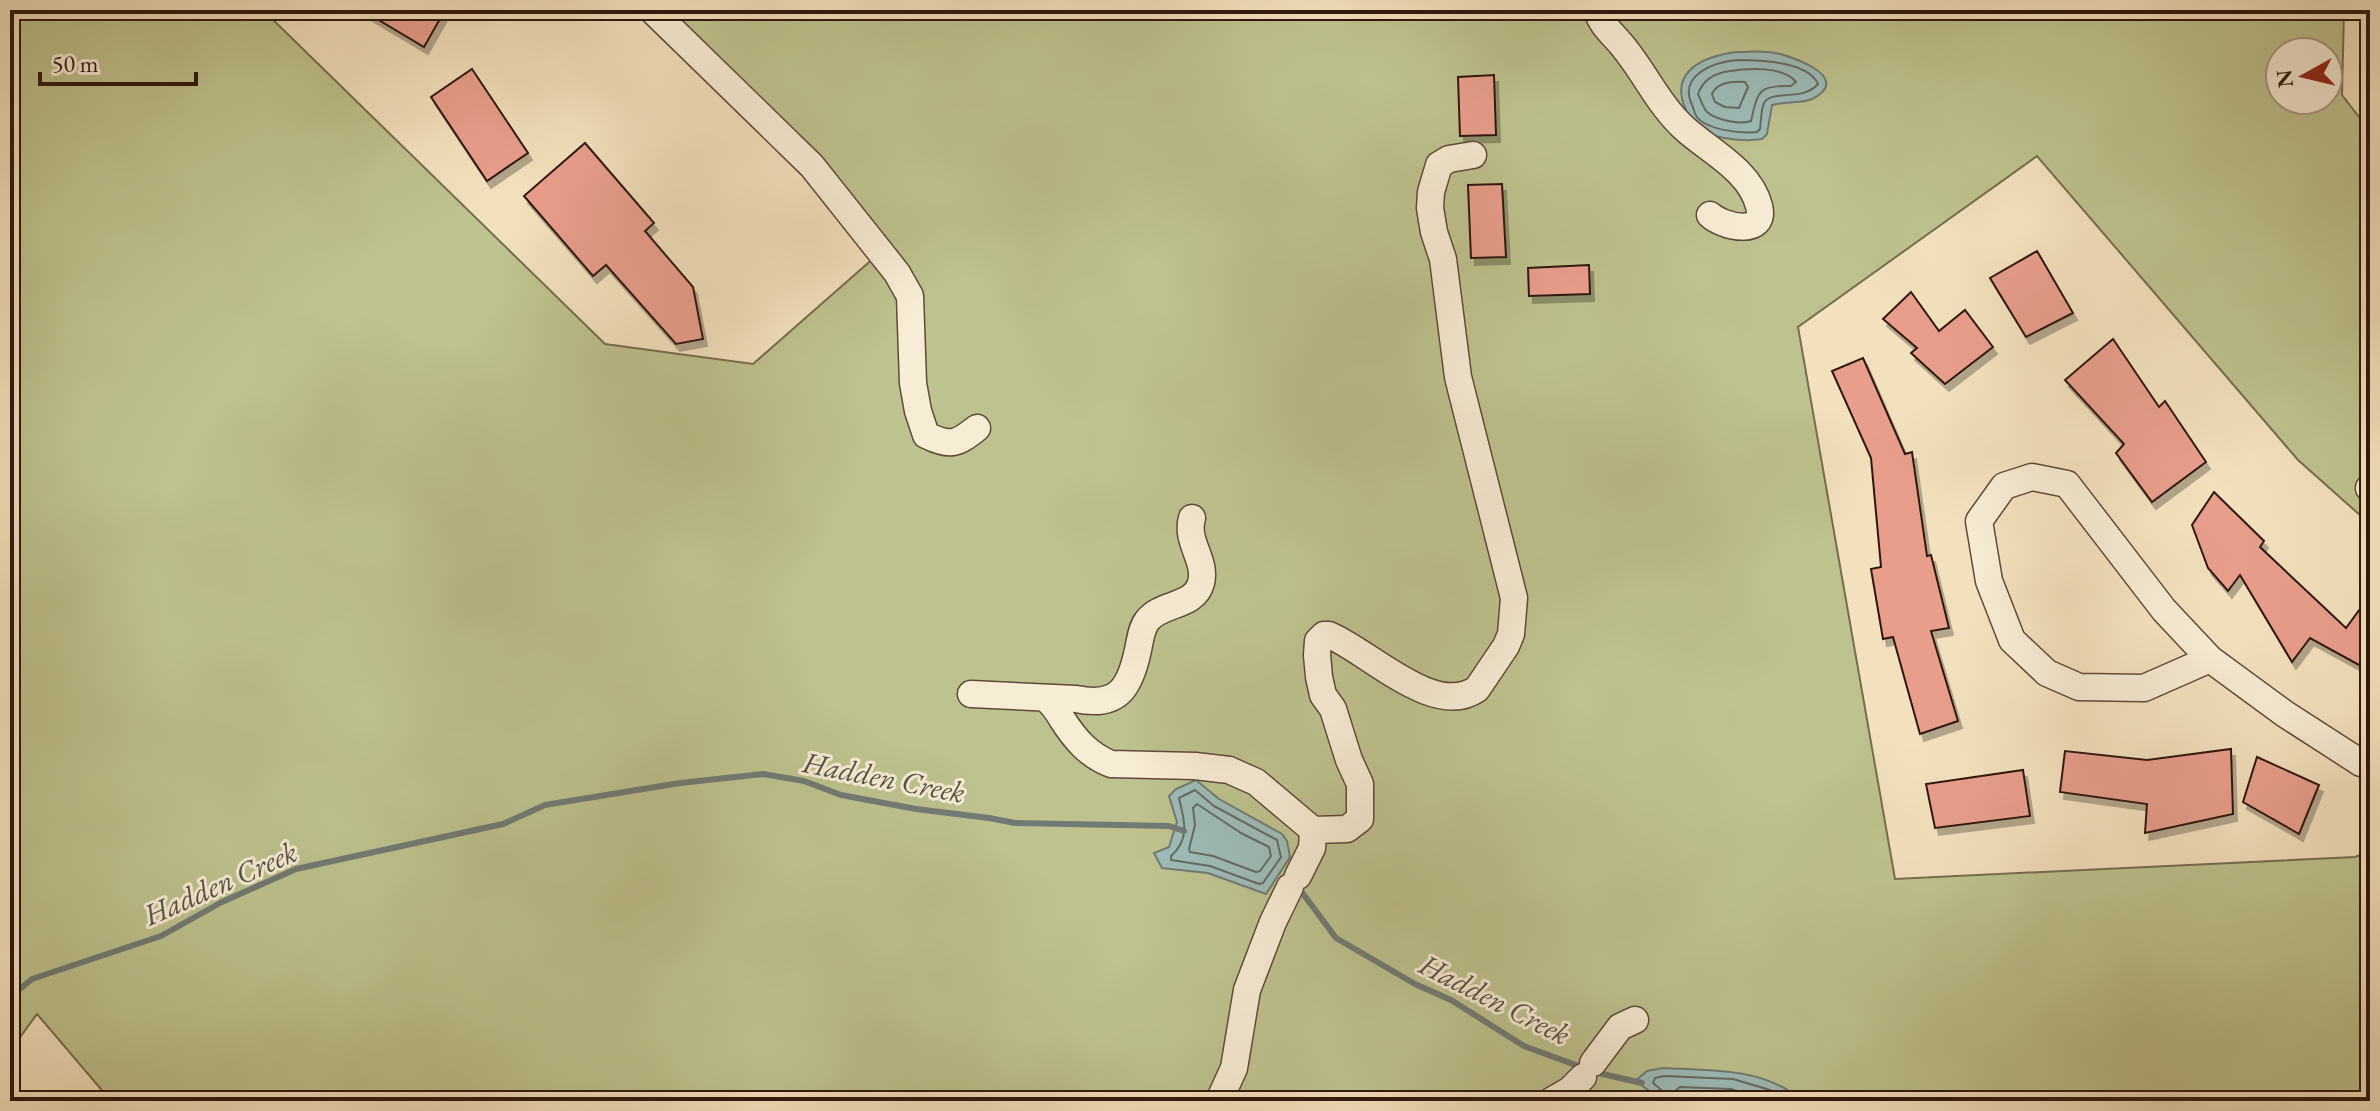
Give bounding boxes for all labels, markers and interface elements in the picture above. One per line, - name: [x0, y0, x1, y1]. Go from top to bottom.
- scale bar: [40, 36, 196, 86]
- north arrow: [2264, 36, 2344, 116]
- text: 50 m: [52, 48, 99, 79]
- text: N: [2269, 68, 2300, 90]
- water label: Hadden Creek: [799, 742, 969, 812]
- water label: Hadden Creek: [136, 832, 303, 935]
- water label: Hadden Creek: [1412, 944, 1577, 1054]

